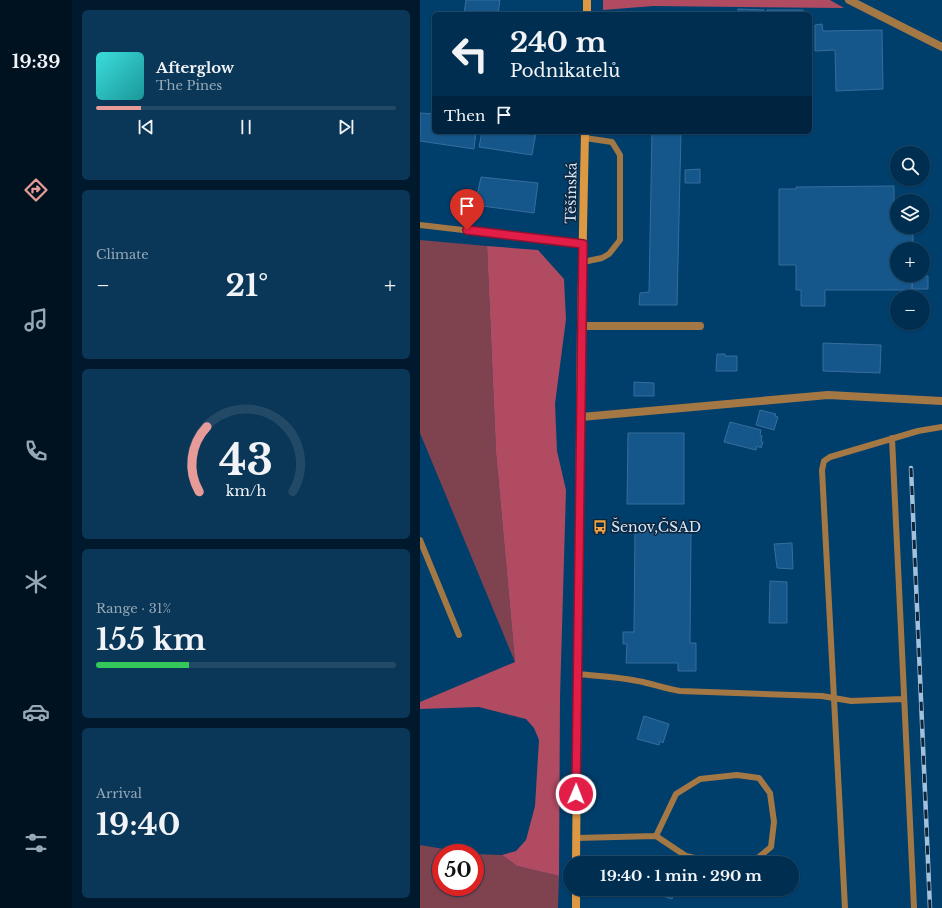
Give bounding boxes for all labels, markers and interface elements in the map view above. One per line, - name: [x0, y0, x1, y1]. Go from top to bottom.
- text: 240 m: [510, 25, 606, 60]
- icon: left: [444, 28, 496, 80]
- text: 19:39: [12, 51, 60, 73]
- text: Afterglow: [156, 58, 234, 77]
- text: Podnikatelů: [510, 60, 620, 82]
- text: The Pines: [156, 77, 222, 94]
- icon: arrive: [493, 104, 515, 126]
- text: Then: [444, 106, 485, 125]
- icon: previous: [135, 116, 157, 138]
- icon: pause: [235, 116, 257, 138]
- icon: next: [335, 116, 357, 138]
- map controls: [890, 146, 930, 330]
- button: search: [890, 146, 930, 186]
- street label: Těšínská: [561, 162, 581, 224]
- icon: directions: [22, 176, 50, 204]
- pin: [450, 189, 484, 230]
- button: layers: [890, 194, 930, 234]
- icon: arrive: [456, 195, 478, 217]
- button: +: [890, 242, 930, 282]
- text: Climate: [96, 246, 149, 263]
- text: 21°: [226, 267, 268, 304]
- text: −: [96, 272, 110, 299]
- text: +: [384, 272, 396, 299]
- button: −: [890, 290, 930, 330]
- icon: music: [22, 306, 50, 334]
- text: 43: [219, 435, 273, 486]
- icon: phone: [22, 437, 50, 465]
- text: km/h: [226, 482, 266, 500]
- place label: Šenov,ČSAD: [611, 517, 701, 536]
- bus stop icon: Šenov,ČSAD: [592, 519, 608, 535]
- icon: climate: [22, 568, 50, 596]
- text: Range · 31%: [96, 600, 171, 617]
- text: 155 km: [96, 621, 206, 658]
- icon: car: [22, 698, 50, 726]
- position arrow: [555, 773, 597, 815]
- text: Arrival: [96, 785, 142, 802]
- text: 19:40: [96, 806, 180, 843]
- icon: filters: [22, 829, 50, 857]
- speed limit sign: 50: [432, 844, 484, 896]
- text: 19:40 · 1 min · 290 m: [600, 866, 762, 885]

